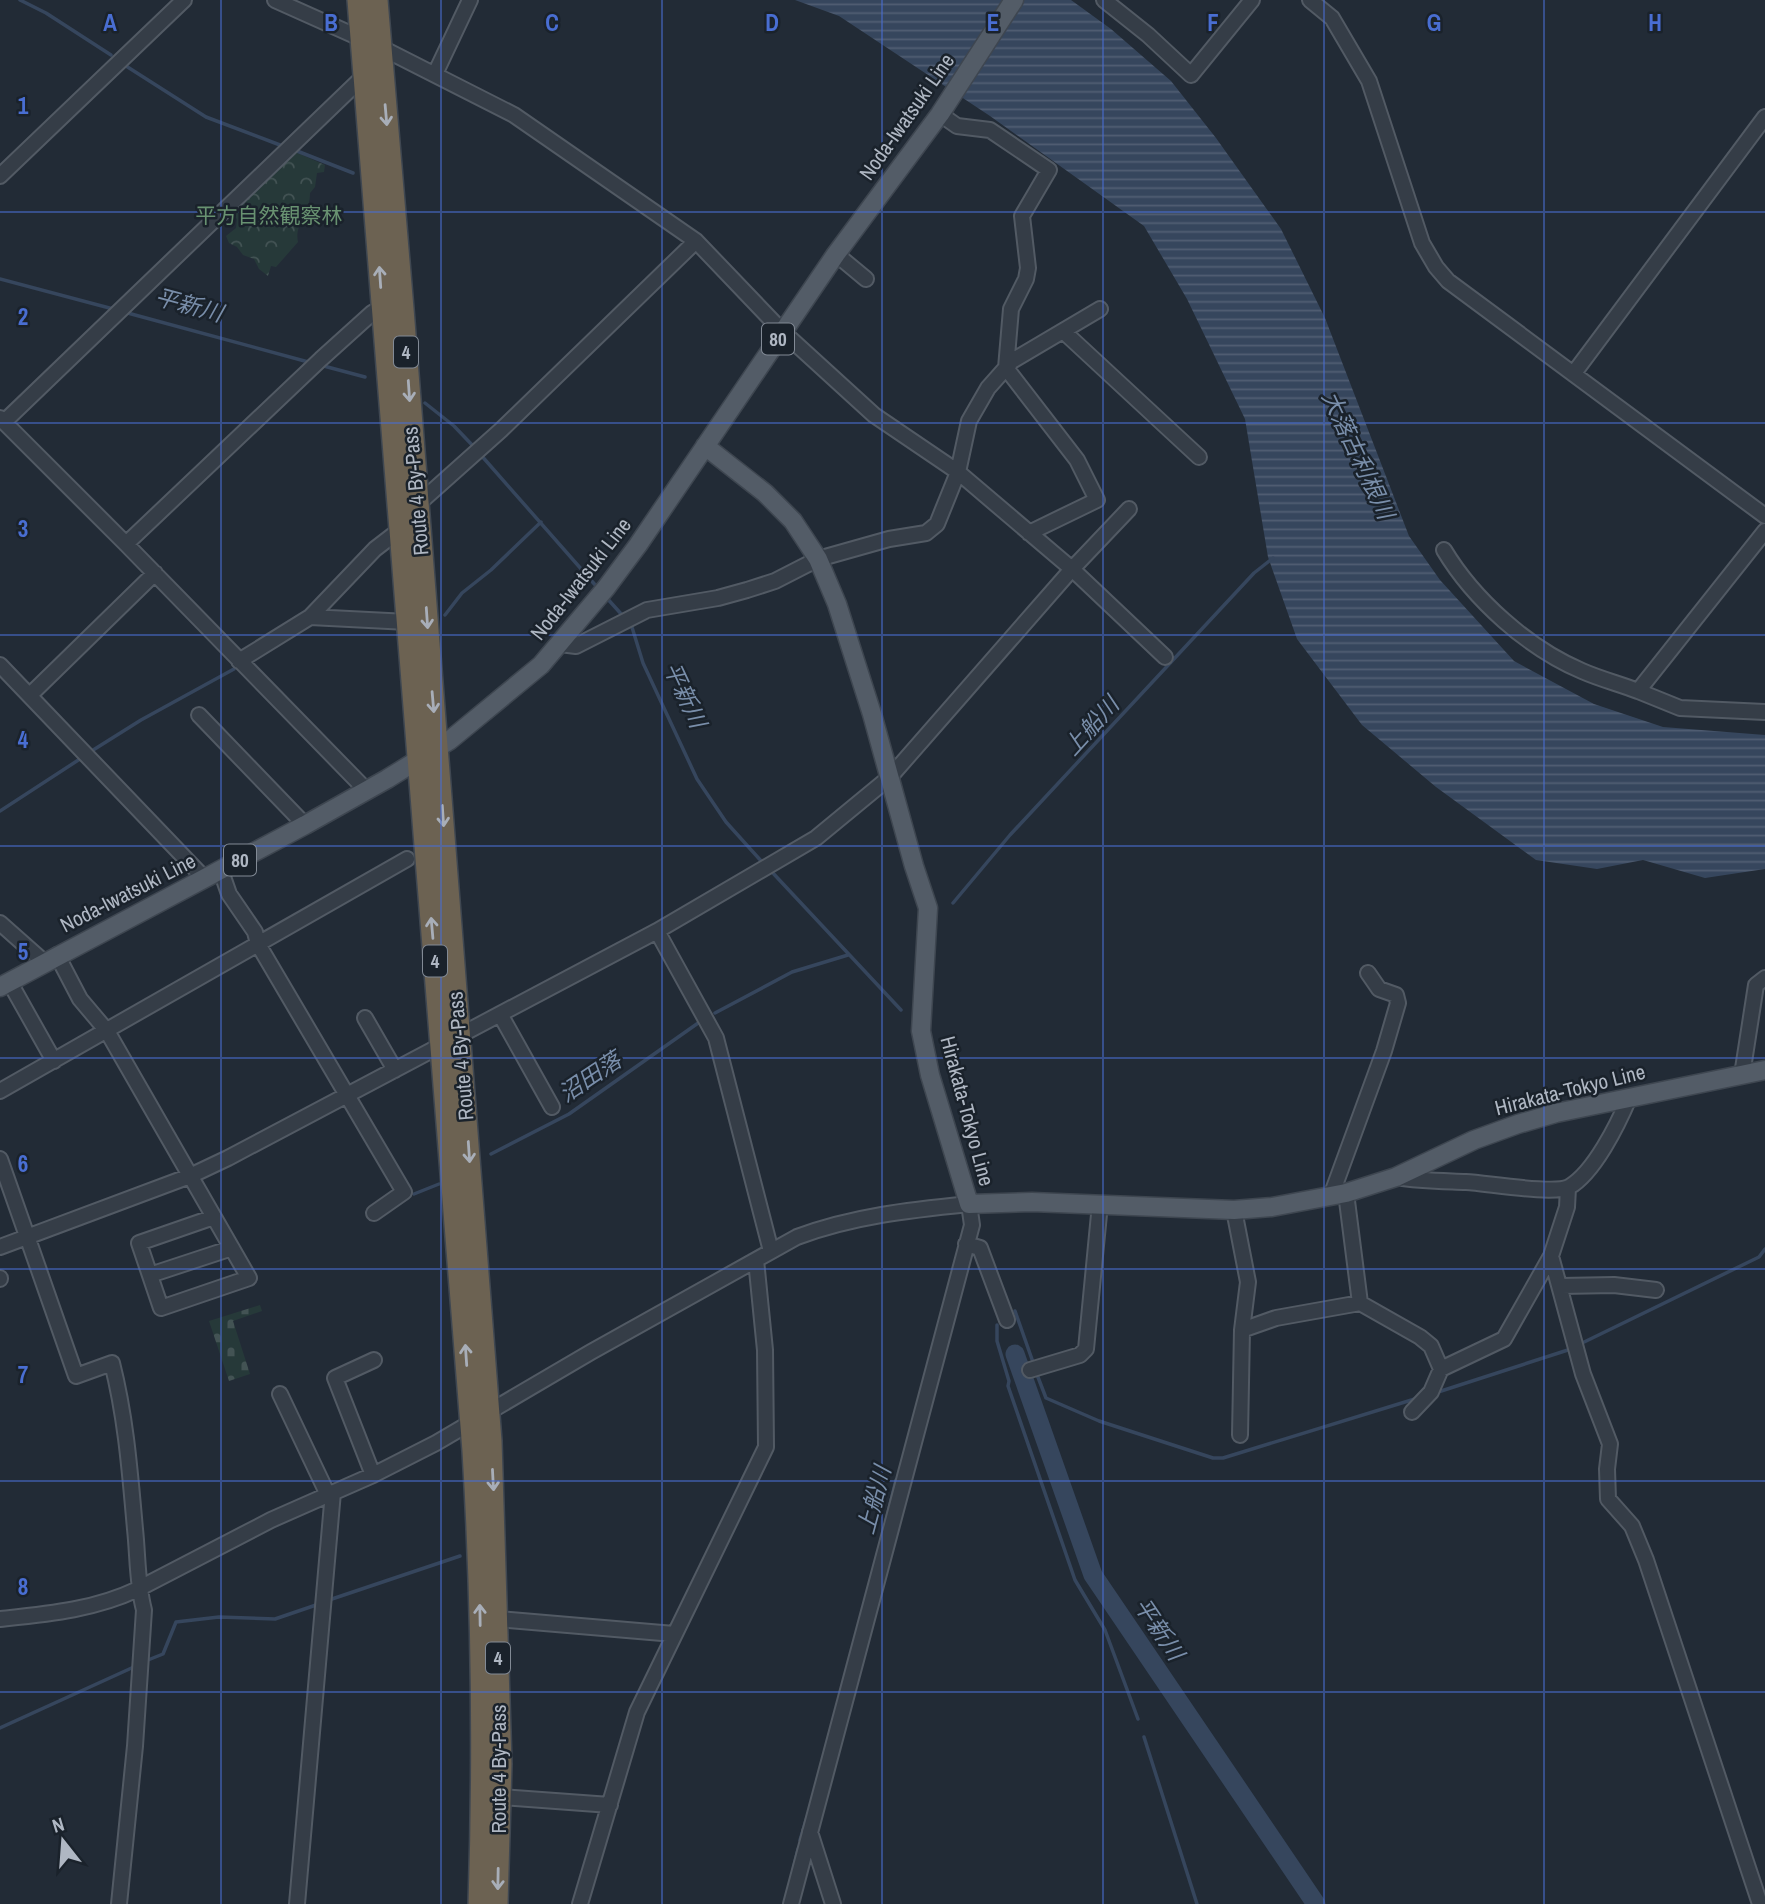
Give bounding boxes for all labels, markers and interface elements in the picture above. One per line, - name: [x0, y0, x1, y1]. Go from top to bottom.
- text: A: [103, 7, 117, 38]
- text: B: [324, 7, 338, 38]
- text: C: [545, 7, 559, 38]
- text: D: [765, 7, 779, 38]
- text: E: [987, 7, 999, 38]
- text: F: [1207, 7, 1219, 38]
- text: G: [1427, 7, 1441, 38]
- text: H: [1648, 7, 1662, 38]
- street label: Noda-Iwatsuki Line: [852, 48, 961, 186]
- text: 1: [18, 90, 29, 121]
- one-way arrow: [380, 104, 393, 126]
- park label: 平方自然観察林: [196, 201, 343, 230]
- one-way arrow: [373, 266, 386, 288]
- water label: 平新川: [152, 281, 229, 329]
- text: 2: [18, 301, 28, 332]
- road number: 80: [762, 324, 794, 354]
- road number: 4: [394, 336, 418, 368]
- one-way arrow: [402, 379, 415, 402]
- water label: 大落古利根川: [1315, 386, 1403, 527]
- street label: Route 4 By-Pass: [395, 425, 436, 557]
- street label: Noda-Iwatsuki Line: [524, 511, 638, 646]
- text: 3: [18, 513, 28, 544]
- one-way arrow: [421, 606, 434, 629]
- water label: 平新川: [657, 657, 715, 735]
- water label: 上船川: [1056, 687, 1127, 762]
- one-way arrow: [427, 691, 440, 713]
- text: 4: [18, 724, 29, 755]
- one-way arrow: [436, 805, 449, 828]
- road number: 80: [224, 845, 256, 876]
- street label: Noda-Iwatsuki Line: [55, 846, 200, 939]
- one-way arrow: [425, 917, 438, 940]
- text: 5: [18, 936, 28, 967]
- road number: 4: [423, 945, 447, 976]
- street label: Route 4 By-Pass: [440, 990, 481, 1122]
- street label: Hirakata-Tokyo Line: [934, 1033, 1001, 1189]
- water label: 沼田落: [552, 1042, 630, 1109]
- street label: Hirakata-Tokyo Line: [1492, 1057, 1648, 1122]
- one-way arrow: [463, 1140, 476, 1163]
- text: 6: [18, 1148, 28, 1179]
- one-way arrow: [459, 1343, 472, 1366]
- text: 7: [18, 1359, 28, 1390]
- water label: 上船川: [850, 1460, 898, 1537]
- one-way arrow: [487, 1469, 500, 1492]
- text: 8: [18, 1571, 28, 1602]
- water label: 平新川: [1127, 1591, 1193, 1668]
- one-way arrow: [473, 1604, 486, 1627]
- road number: 4: [486, 1642, 510, 1674]
- street label: Route 4 By-Pass: [484, 1704, 513, 1834]
- north arrow: [28, 1806, 98, 1876]
- text: N: [49, 1811, 67, 1839]
- one-way arrow: [492, 1867, 505, 1890]

